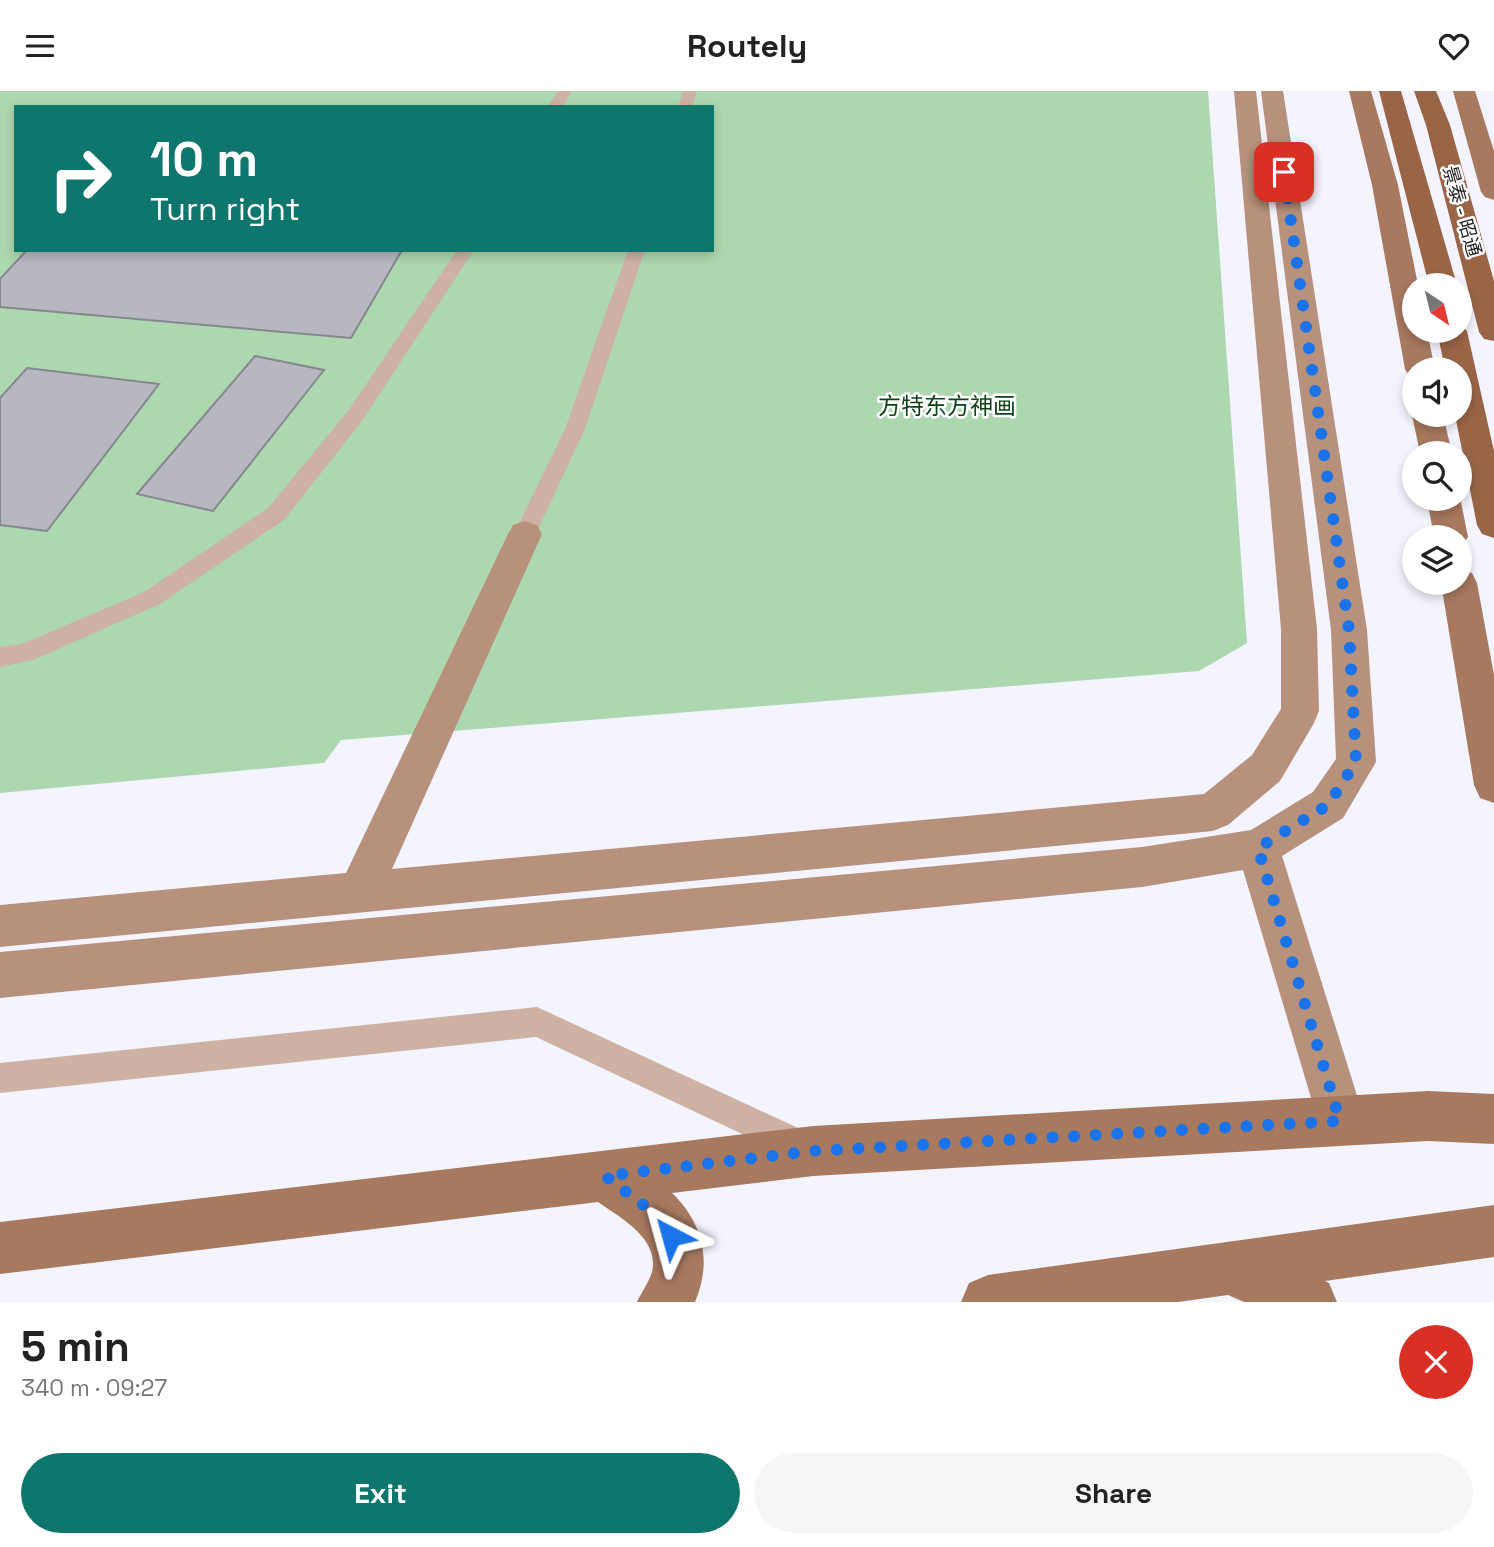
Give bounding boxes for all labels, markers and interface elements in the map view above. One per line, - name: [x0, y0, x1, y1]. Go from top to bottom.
- text: Routely: [687, 26, 807, 66]
- icon: menu: [21, 27, 59, 65]
- icon: heart: [1435, 27, 1473, 65]
- text: 10 m: [150, 128, 258, 190]
- icon: right: [35, 133, 126, 224]
- pin: [1254, 142, 1314, 202]
- icon: arrive: [1265, 153, 1303, 191]
- street label: 景泰 - 昭通: [1437, 163, 1487, 259]
- text: Turn right: [150, 189, 300, 229]
- north arrow: [1402, 273, 1472, 343]
- map controls: [1402, 273, 1472, 595]
- button: sound: [1402, 357, 1472, 427]
- park label: 方特东方神画: [878, 391, 1016, 421]
- button: search: [1402, 441, 1472, 511]
- button: layers: [1402, 525, 1472, 595]
- position arrow: [634, 1199, 708, 1273]
- text: 5 min: [21, 1320, 130, 1373]
- button: close: [1399, 1325, 1473, 1399]
- text: 340 m · 09:27: [21, 1373, 167, 1403]
- button: Exit: [21, 1453, 740, 1533]
- button: Share: [754, 1453, 1473, 1533]

